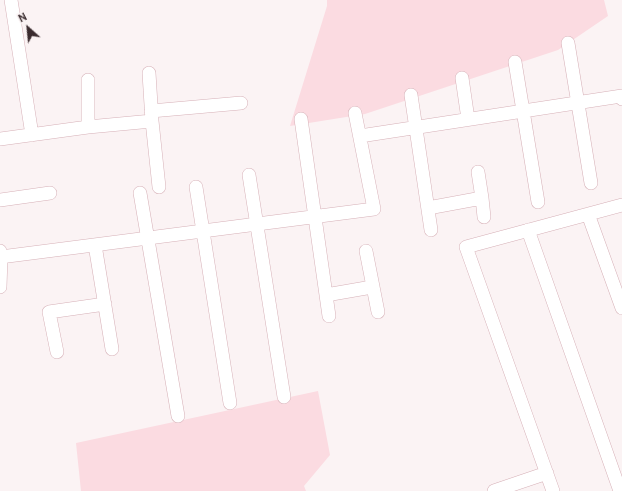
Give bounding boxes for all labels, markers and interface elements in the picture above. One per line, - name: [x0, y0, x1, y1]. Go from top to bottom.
- north arrow: [8, 8, 48, 48]
- text: N: [16, 9, 29, 25]

